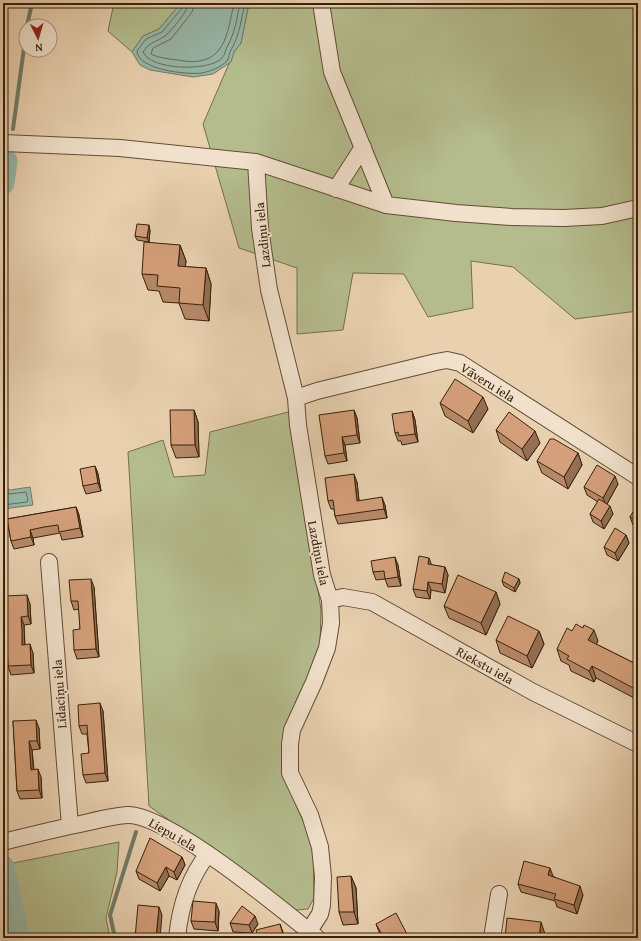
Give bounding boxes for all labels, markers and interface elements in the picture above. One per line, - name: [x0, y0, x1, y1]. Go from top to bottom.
- north arrow: [18, 18, 58, 58]
- text: N: [34, 40, 43, 56]
- street label: Lazdiņu iela: [250, 201, 275, 269]
- street label: Vāveru iela: [457, 358, 520, 407]
- street label: Lazdiņu iela: [303, 519, 334, 588]
- street label: Riekstu iela: [453, 642, 518, 689]
- street label: Līdaciņu iela: [48, 658, 71, 729]
- street label: Liepu iela: [145, 813, 201, 856]

